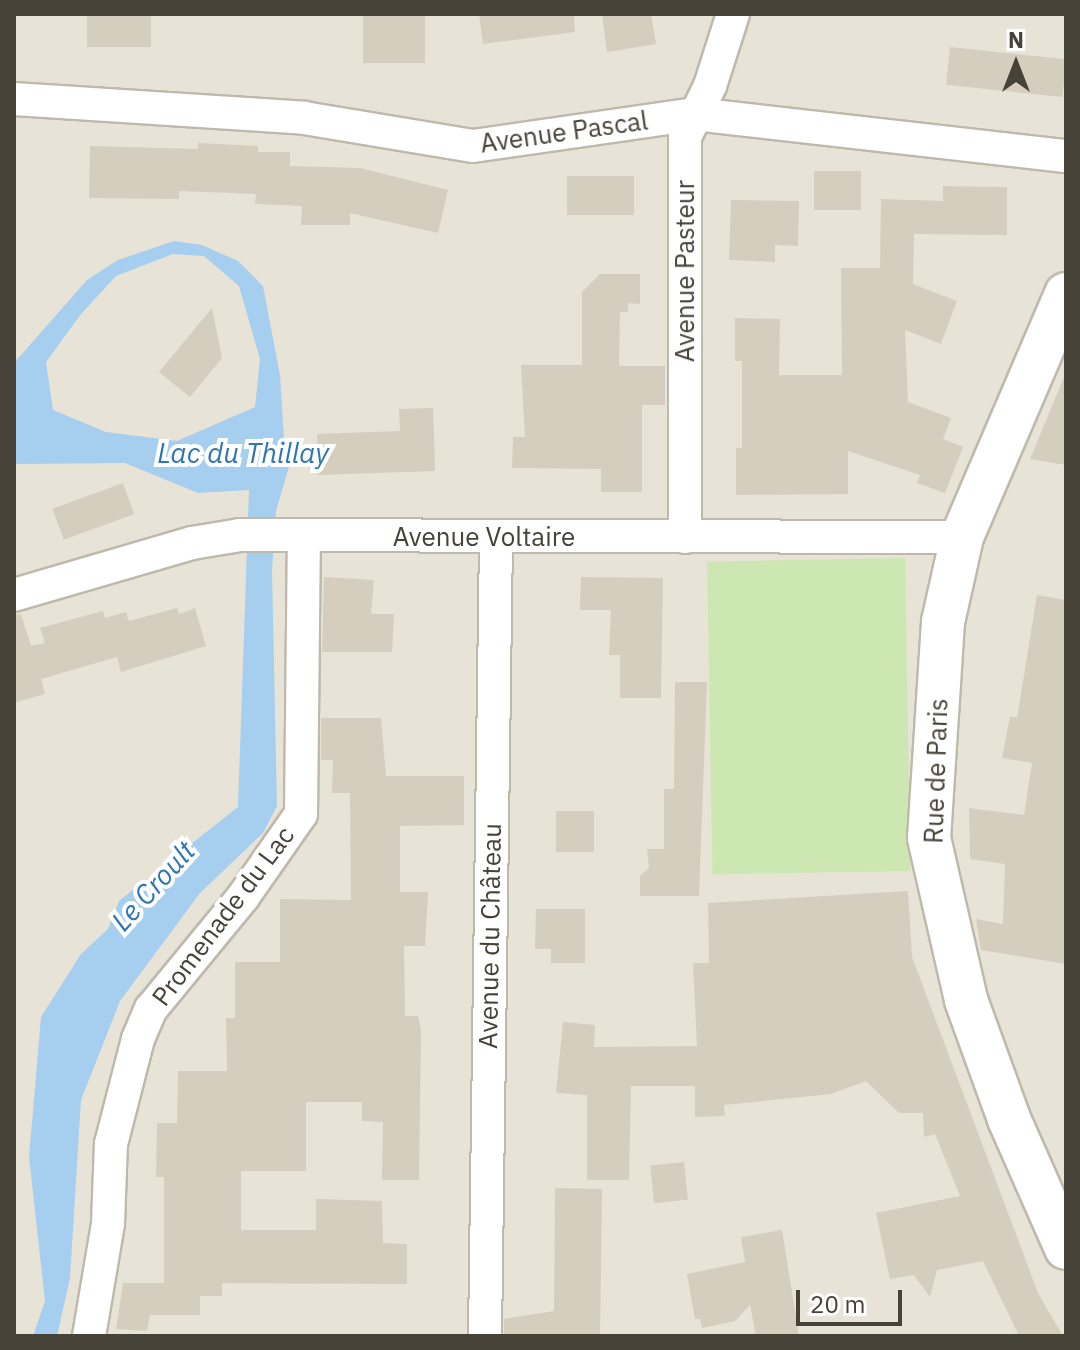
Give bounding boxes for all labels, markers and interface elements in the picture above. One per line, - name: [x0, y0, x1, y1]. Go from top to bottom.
- north arrow: [976, 24, 1056, 104]
- text: N: [1008, 25, 1024, 54]
- street label: Avenue Pascal: [478, 105, 650, 159]
- street label: Avenue Pasteur: [669, 180, 701, 362]
- water label: Lac du Thillay: [157, 436, 329, 470]
- street label: Avenue Voltaire: [393, 521, 575, 553]
- street label: Rue de Paris: [918, 698, 954, 844]
- street label: Promenade du Lac: [145, 820, 301, 1012]
- street label: Avenue du Château: [472, 823, 508, 1049]
- water label: Le Croult: [104, 834, 202, 938]
- scale bar: [800, 1274, 906, 1324]
- text: 20 m: [810, 1288, 865, 1320]

